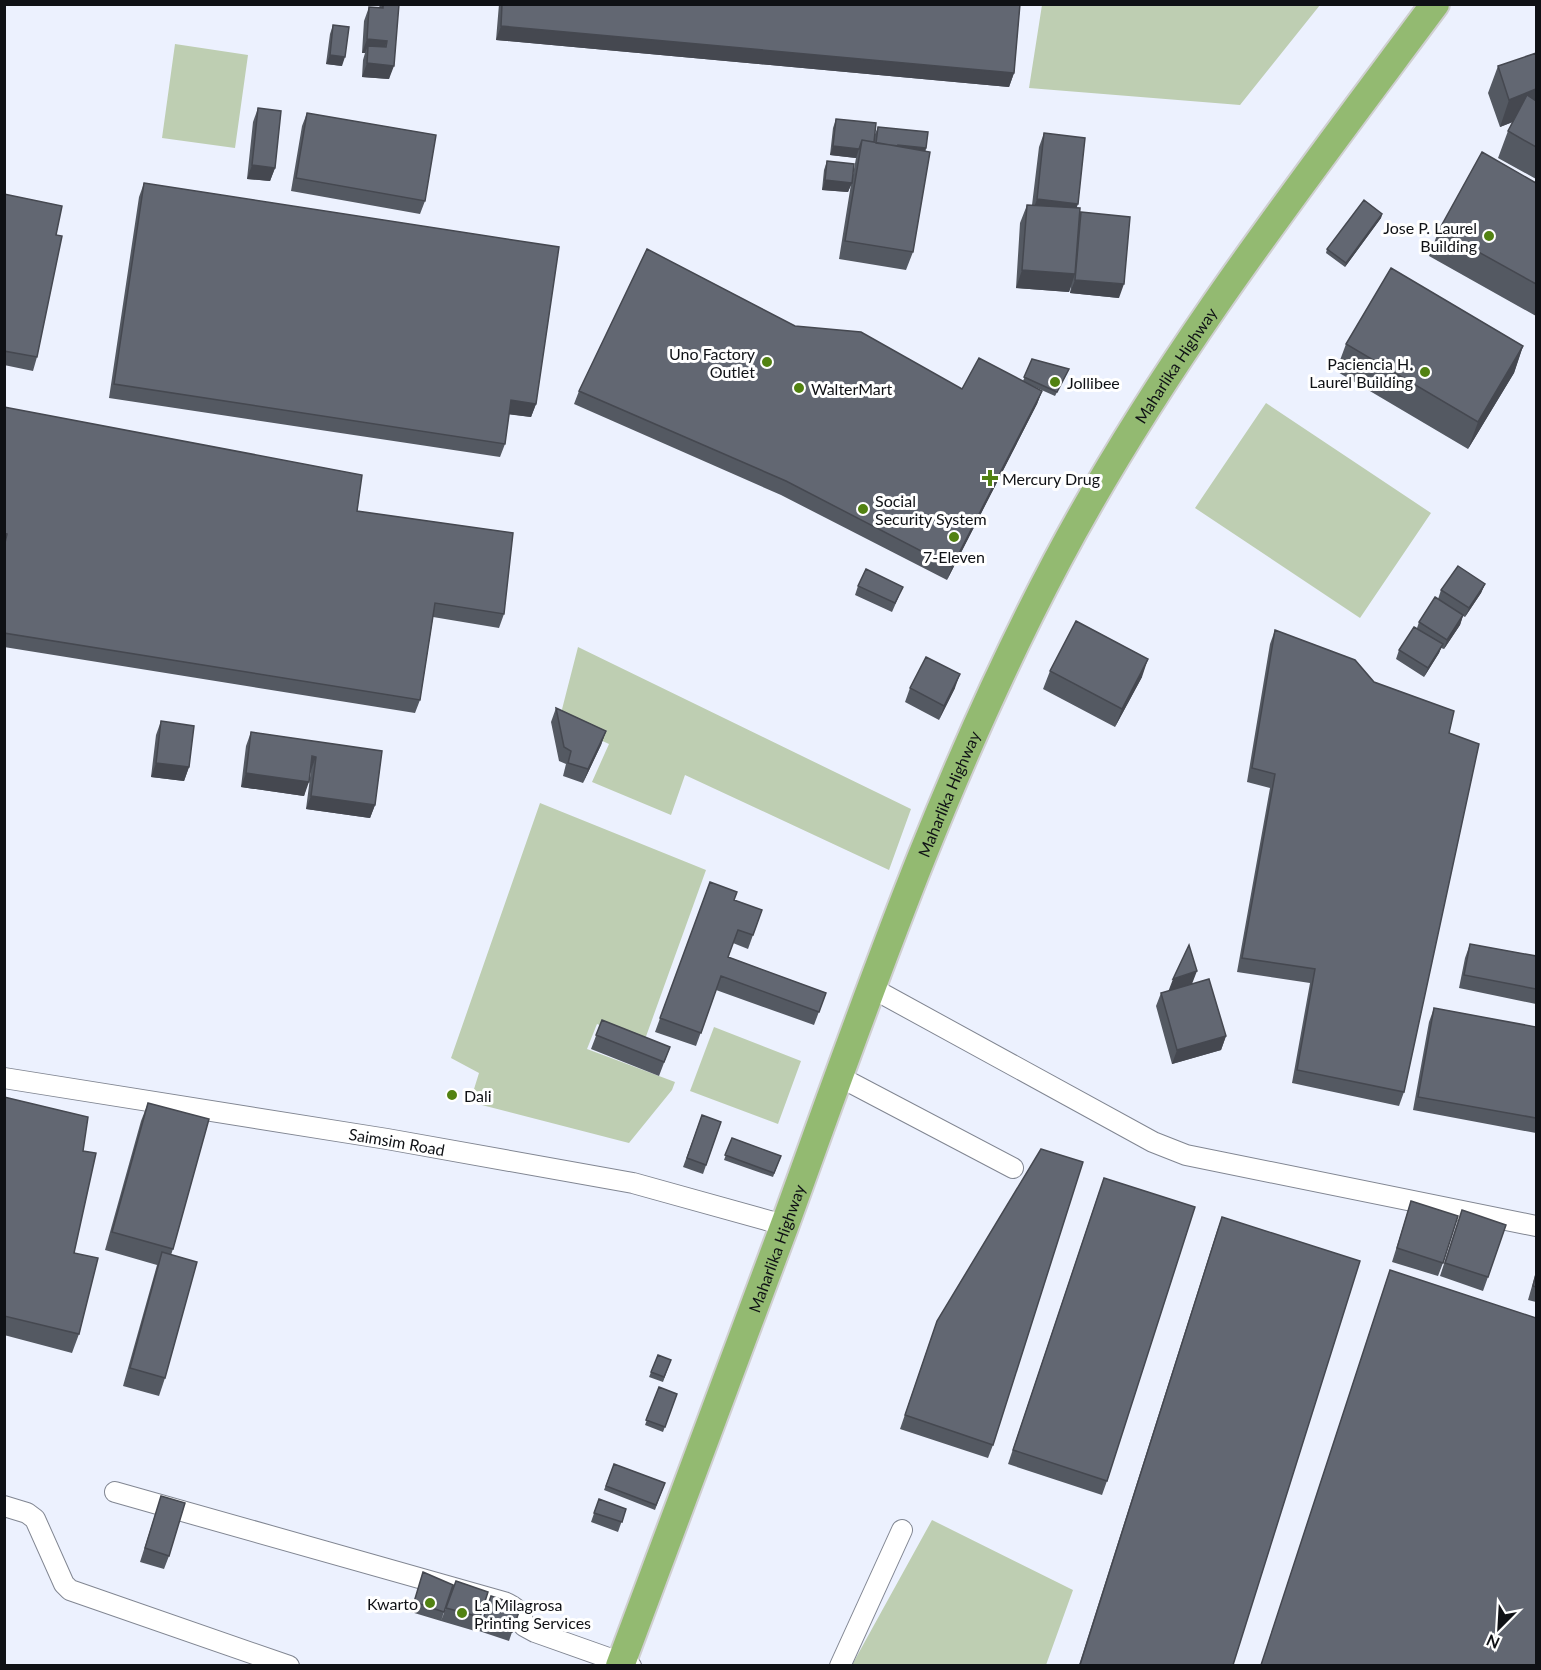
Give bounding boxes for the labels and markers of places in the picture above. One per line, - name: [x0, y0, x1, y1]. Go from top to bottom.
- place label: Jose P. Laurel Building: [1383, 218, 1477, 255]
- marker: Jose P. Laurel Building: [1482, 229, 1496, 243]
- place label: Uno Factory Outlet: [669, 344, 756, 381]
- place label: Paciencia H. Laurel Building: [1309, 354, 1413, 391]
- marker: Uno Factory Outlet: [760, 355, 774, 369]
- marker: Paciencia H. Laurel Building: [1418, 365, 1432, 379]
- place label: Jollibee: [1067, 373, 1120, 392]
- marker: Jollibee: [1048, 375, 1062, 389]
- place label: WalterMart: [811, 379, 893, 398]
- marker: WalterMart: [792, 381, 806, 395]
- place label: Mercury Drug: [1002, 469, 1100, 488]
- marker: Mercury Drug: [983, 471, 997, 485]
- place label: Social Security System: [875, 491, 987, 528]
- marker: Social Security System: [856, 502, 870, 516]
- marker: 7-Eleven: [947, 530, 961, 544]
- place label: 7-Eleven: [923, 547, 985, 566]
- place label: Dali: [464, 1086, 492, 1105]
- marker: Dali: [445, 1088, 459, 1102]
- place label: Kwarto: [367, 1594, 418, 1613]
- place label: La Milagrosa Printing Services: [474, 1595, 591, 1632]
- marker: Kwarto: [423, 1596, 437, 1610]
- marker: La Milagrosa Printing Services: [455, 1606, 469, 1620]

